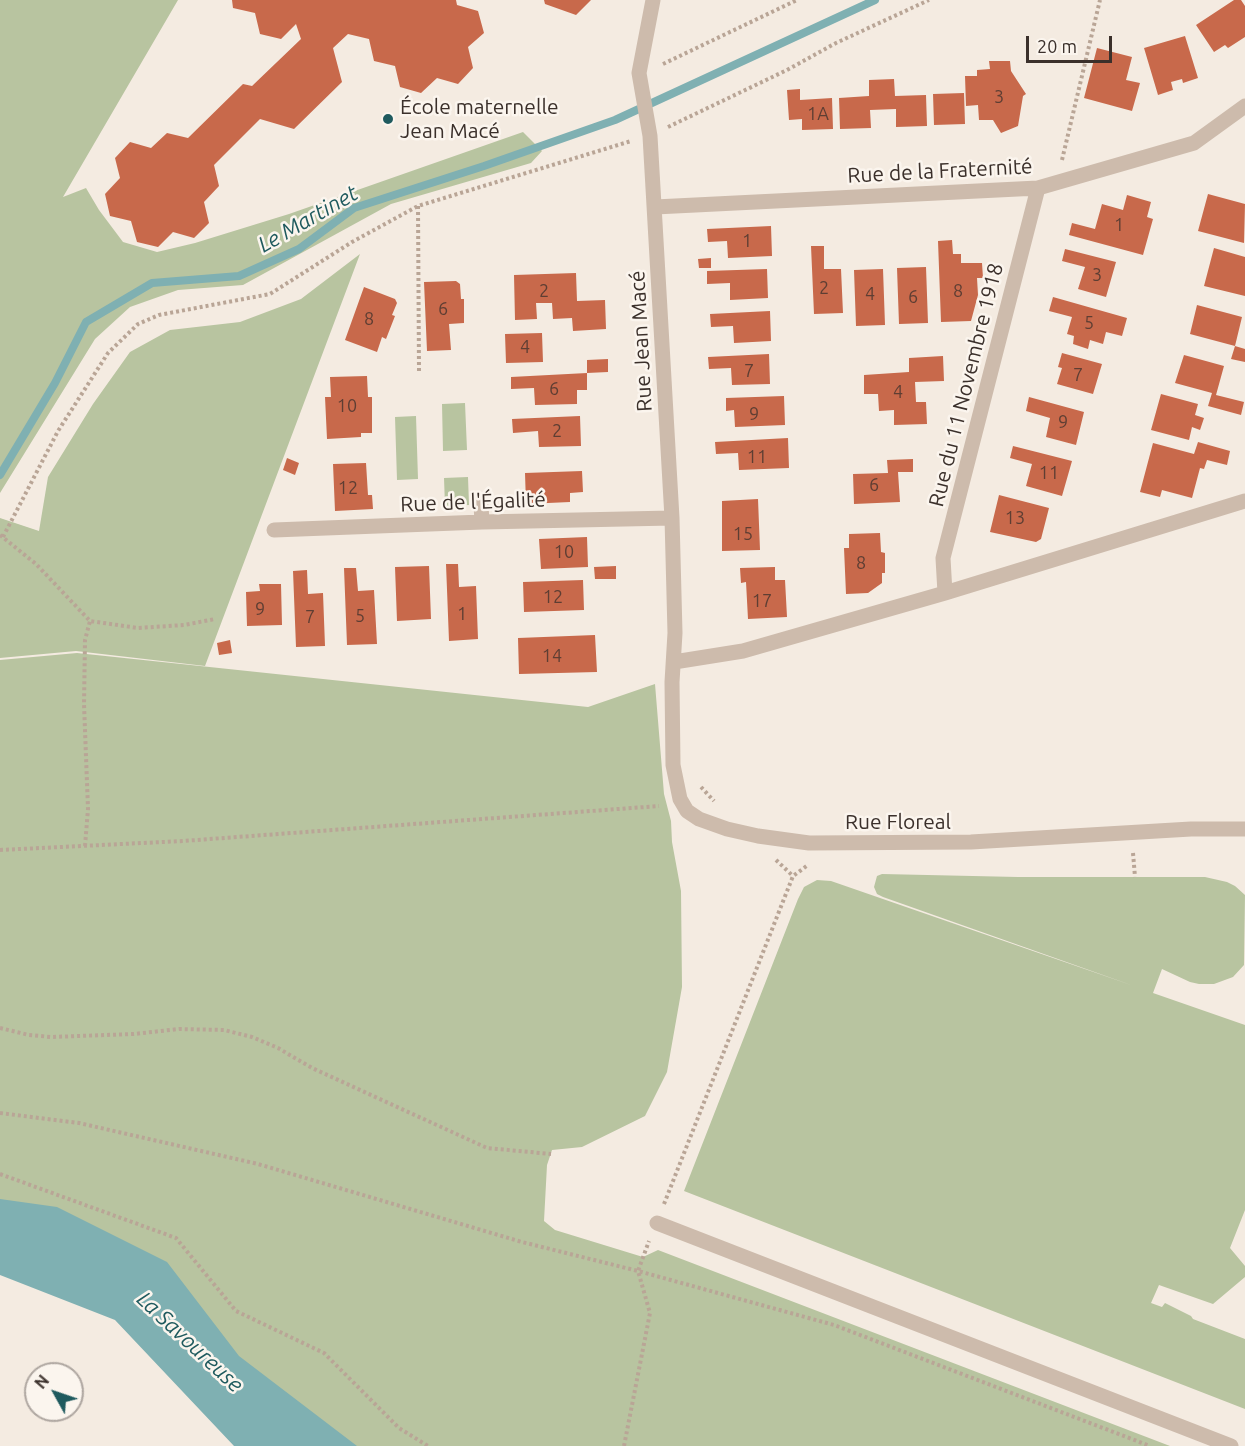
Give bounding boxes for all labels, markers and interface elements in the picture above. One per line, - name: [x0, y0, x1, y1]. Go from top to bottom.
- scale bar: [1029, 24, 1114, 62]
- text: 20 m: [1037, 36, 1077, 56]
- house number: 3: [994, 86, 1004, 108]
- place label: École maternelle Jean Macé: [400, 94, 559, 144]
- house number: 1A: [807, 103, 829, 125]
- marker: École maternelle Jean Macé: [381, 112, 395, 126]
- street label: Rue de la Fraternité: [847, 154, 1033, 188]
- water label: Le Martinet: [253, 180, 363, 258]
- house number: 1: [1114, 214, 1124, 236]
- house number: 1: [742, 230, 752, 252]
- street label: Rue du 11 Novembre 1918: [924, 261, 1008, 509]
- house number: 3: [1092, 264, 1102, 286]
- street label: Rue Jean Macé: [625, 270, 657, 412]
- house number: 2: [819, 277, 829, 299]
- house number: 2: [539, 280, 549, 302]
- house number: 8: [953, 280, 963, 302]
- house number: 4: [865, 283, 875, 305]
- house number: 6: [908, 286, 918, 308]
- house number: 6: [438, 298, 448, 320]
- house number: 8: [364, 308, 374, 330]
- house number: 5: [1084, 312, 1094, 334]
- house number: 4: [520, 336, 530, 358]
- house number: 7: [744, 360, 754, 382]
- house number: 7: [1073, 364, 1083, 386]
- house number: 6: [549, 378, 559, 400]
- house number: 4: [893, 381, 903, 403]
- house number: 10: [337, 395, 357, 417]
- house number: 9: [749, 403, 759, 425]
- house number: 9: [1058, 411, 1068, 433]
- house number: 2: [552, 420, 562, 442]
- house number: 11: [747, 446, 767, 468]
- house number: 11: [1039, 462, 1059, 484]
- house number: 6: [869, 474, 879, 496]
- house number: 12: [338, 477, 358, 499]
- street label: Rue de l'Égalité: [400, 487, 546, 517]
- house number: 13: [1005, 507, 1025, 529]
- house number: 15: [733, 523, 753, 545]
- house number: 10: [554, 541, 574, 563]
- house number: 8: [856, 552, 866, 574]
- house number: 12: [543, 586, 563, 608]
- house number: 17: [752, 590, 772, 612]
- house number: 9: [255, 598, 265, 620]
- house number: 1: [457, 603, 467, 625]
- house number: 5: [355, 605, 365, 627]
- house number: 7: [305, 606, 315, 628]
- house number: 14: [542, 645, 562, 667]
- street label: Rue Floreal: [845, 809, 951, 835]
- water label: La Savoureuse: [131, 1286, 249, 1398]
- north arrow: [24, 1362, 84, 1422]
- text: N: [31, 1371, 52, 1392]

